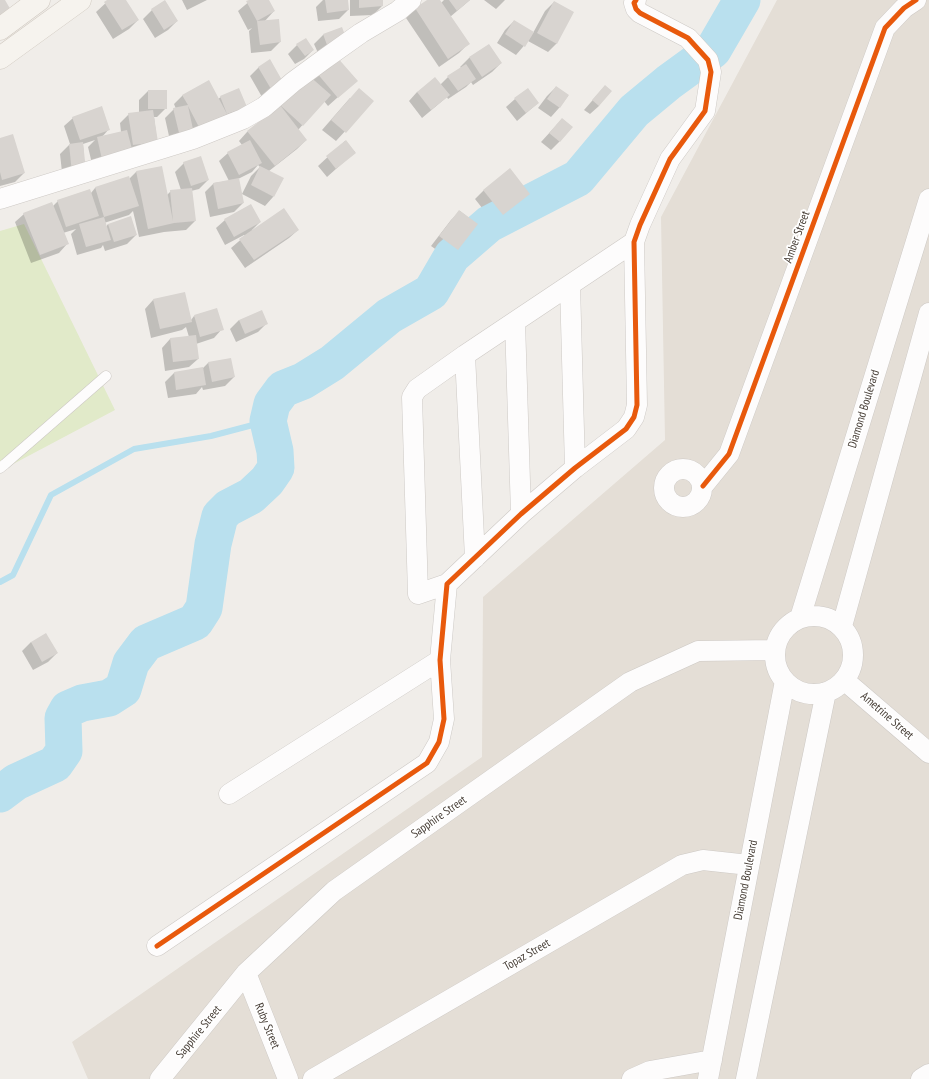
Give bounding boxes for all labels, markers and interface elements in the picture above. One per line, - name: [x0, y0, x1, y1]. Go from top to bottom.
- street label: Amber Street: [781, 209, 813, 265]
- street label: Diamond Boulevard: [845, 368, 883, 450]
- street label: Ametrine Street: [858, 689, 916, 743]
- street label: Sapphire Street: [409, 793, 469, 841]
- street label: Diamond Boulevard: [731, 839, 761, 921]
- street label: Topaz Street: [501, 936, 553, 974]
- street label: Ruby Street: [251, 1001, 283, 1051]
- street label: Sapphire Street: [173, 1003, 225, 1061]

